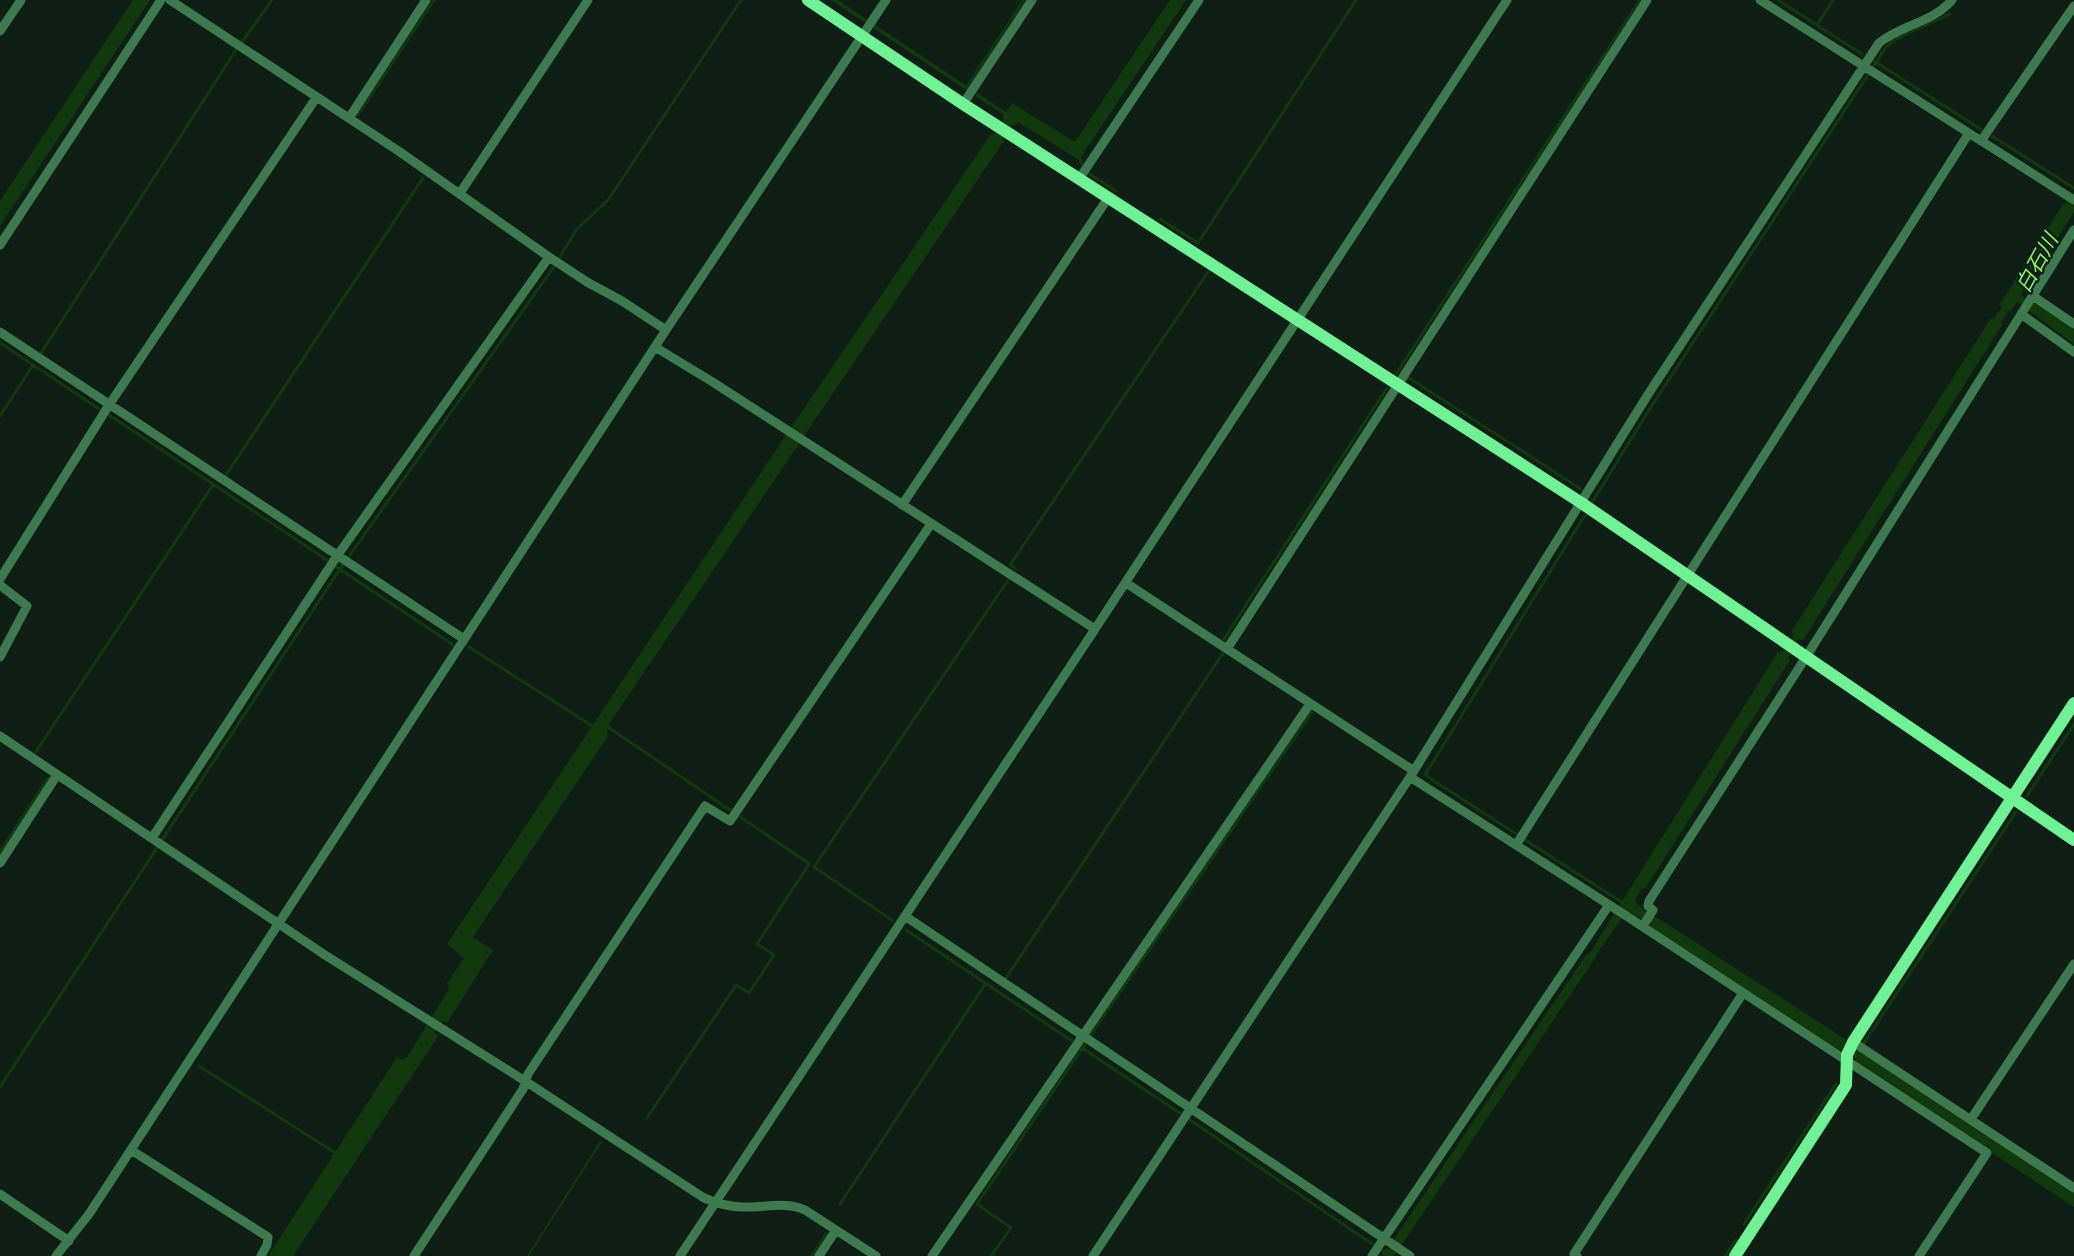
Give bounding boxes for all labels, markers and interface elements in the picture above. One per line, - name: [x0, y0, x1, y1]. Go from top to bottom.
- water label: 白石川: [2011, 228, 2064, 296]

